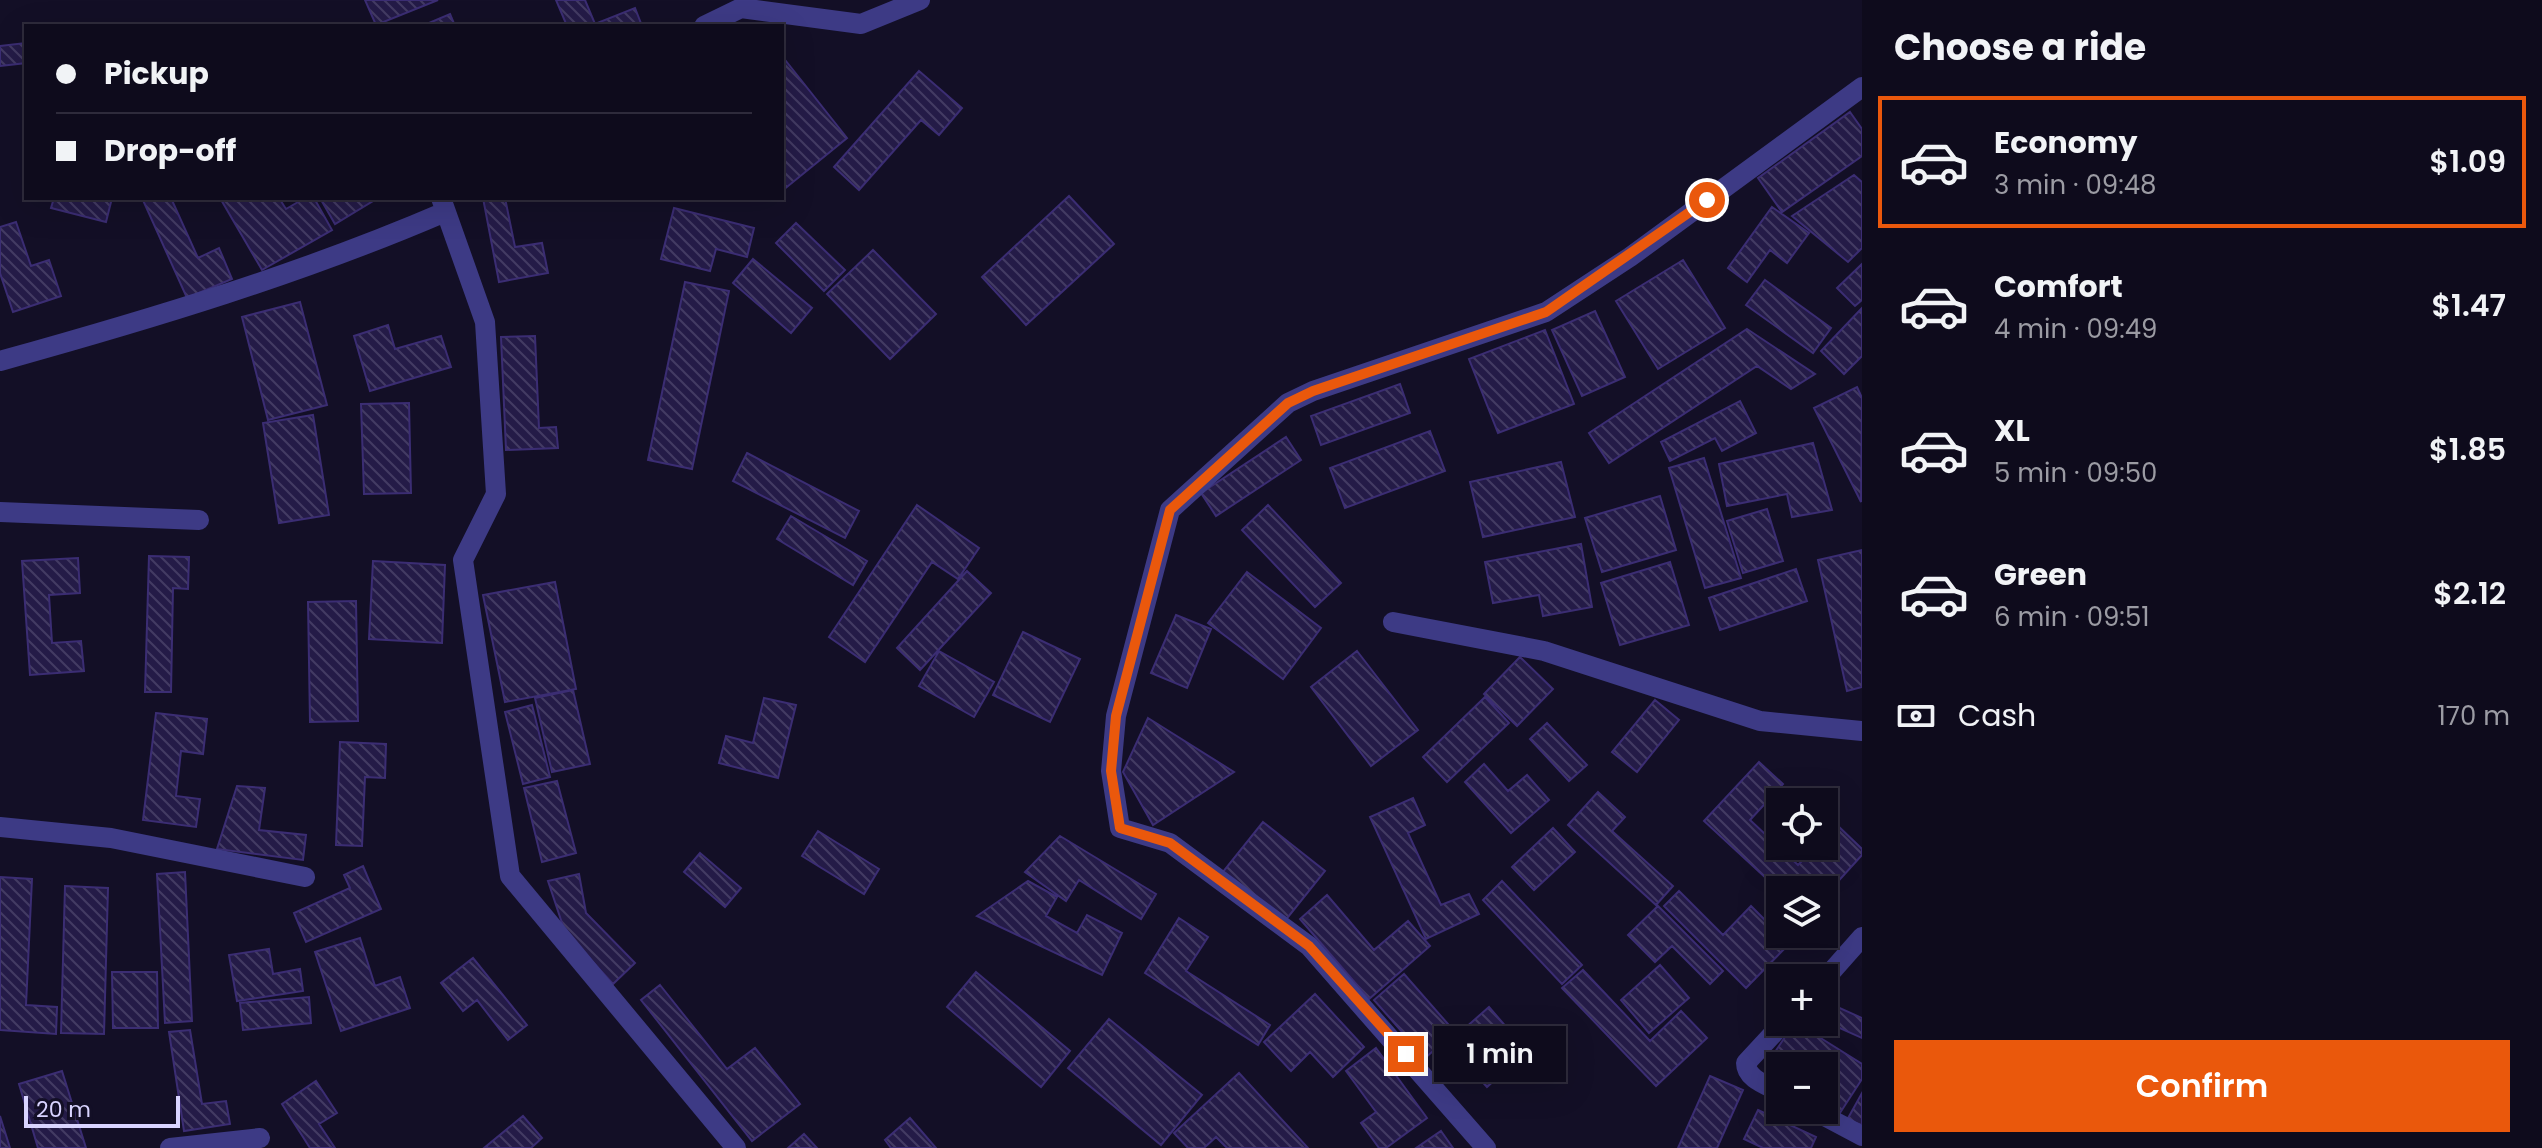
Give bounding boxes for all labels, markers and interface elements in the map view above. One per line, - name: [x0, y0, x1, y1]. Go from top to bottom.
- text: Choose a ride: [1894, 22, 2146, 73]
- text: Pickup: [104, 52, 209, 95]
- text: Economy: [1994, 121, 2138, 164]
- icon: car: [1898, 126, 1970, 198]
- text: Drop-off: [104, 129, 236, 172]
- text: $1.09: [2430, 140, 2506, 183]
- text: 3 min · 09:48: [1994, 167, 2156, 203]
- route start: [1689, 182, 1725, 218]
- text: Comfort: [1994, 265, 2123, 308]
- icon: car: [1898, 270, 1970, 342]
- text: $1.47: [2431, 284, 2506, 327]
- text: 4 min · 09:49: [1994, 311, 2158, 347]
- text: XL: [1994, 409, 2030, 452]
- icon: car: [1898, 414, 1970, 486]
- text: $1.85: [2429, 428, 2506, 471]
- text: 5 min · 09:50: [1994, 455, 2157, 491]
- text: Green: [1994, 553, 2087, 596]
- icon: car: [1898, 558, 1970, 630]
- text: $2.12: [2433, 572, 2506, 615]
- text: 6 min · 09:51: [1994, 599, 2150, 635]
- icon: cash: [1894, 694, 1938, 738]
- text: Cash: [1958, 694, 2036, 737]
- text: 170 m: [2437, 698, 2510, 734]
- map controls: [1766, 788, 1838, 1124]
- button: locate: [1766, 788, 1838, 860]
- button: layers: [1766, 876, 1838, 948]
- button: +: [1766, 964, 1838, 1036]
- callout: 1 min: [1434, 1026, 1566, 1082]
- route end: [1388, 1036, 1424, 1072]
- text: 1 min: [1466, 1036, 1534, 1072]
- button: Confirm: [1894, 1040, 2510, 1132]
- button: −: [1766, 1052, 1838, 1124]
- scale bar: [24, 1092, 180, 1128]
- text: 20 m: [36, 1094, 91, 1125]

